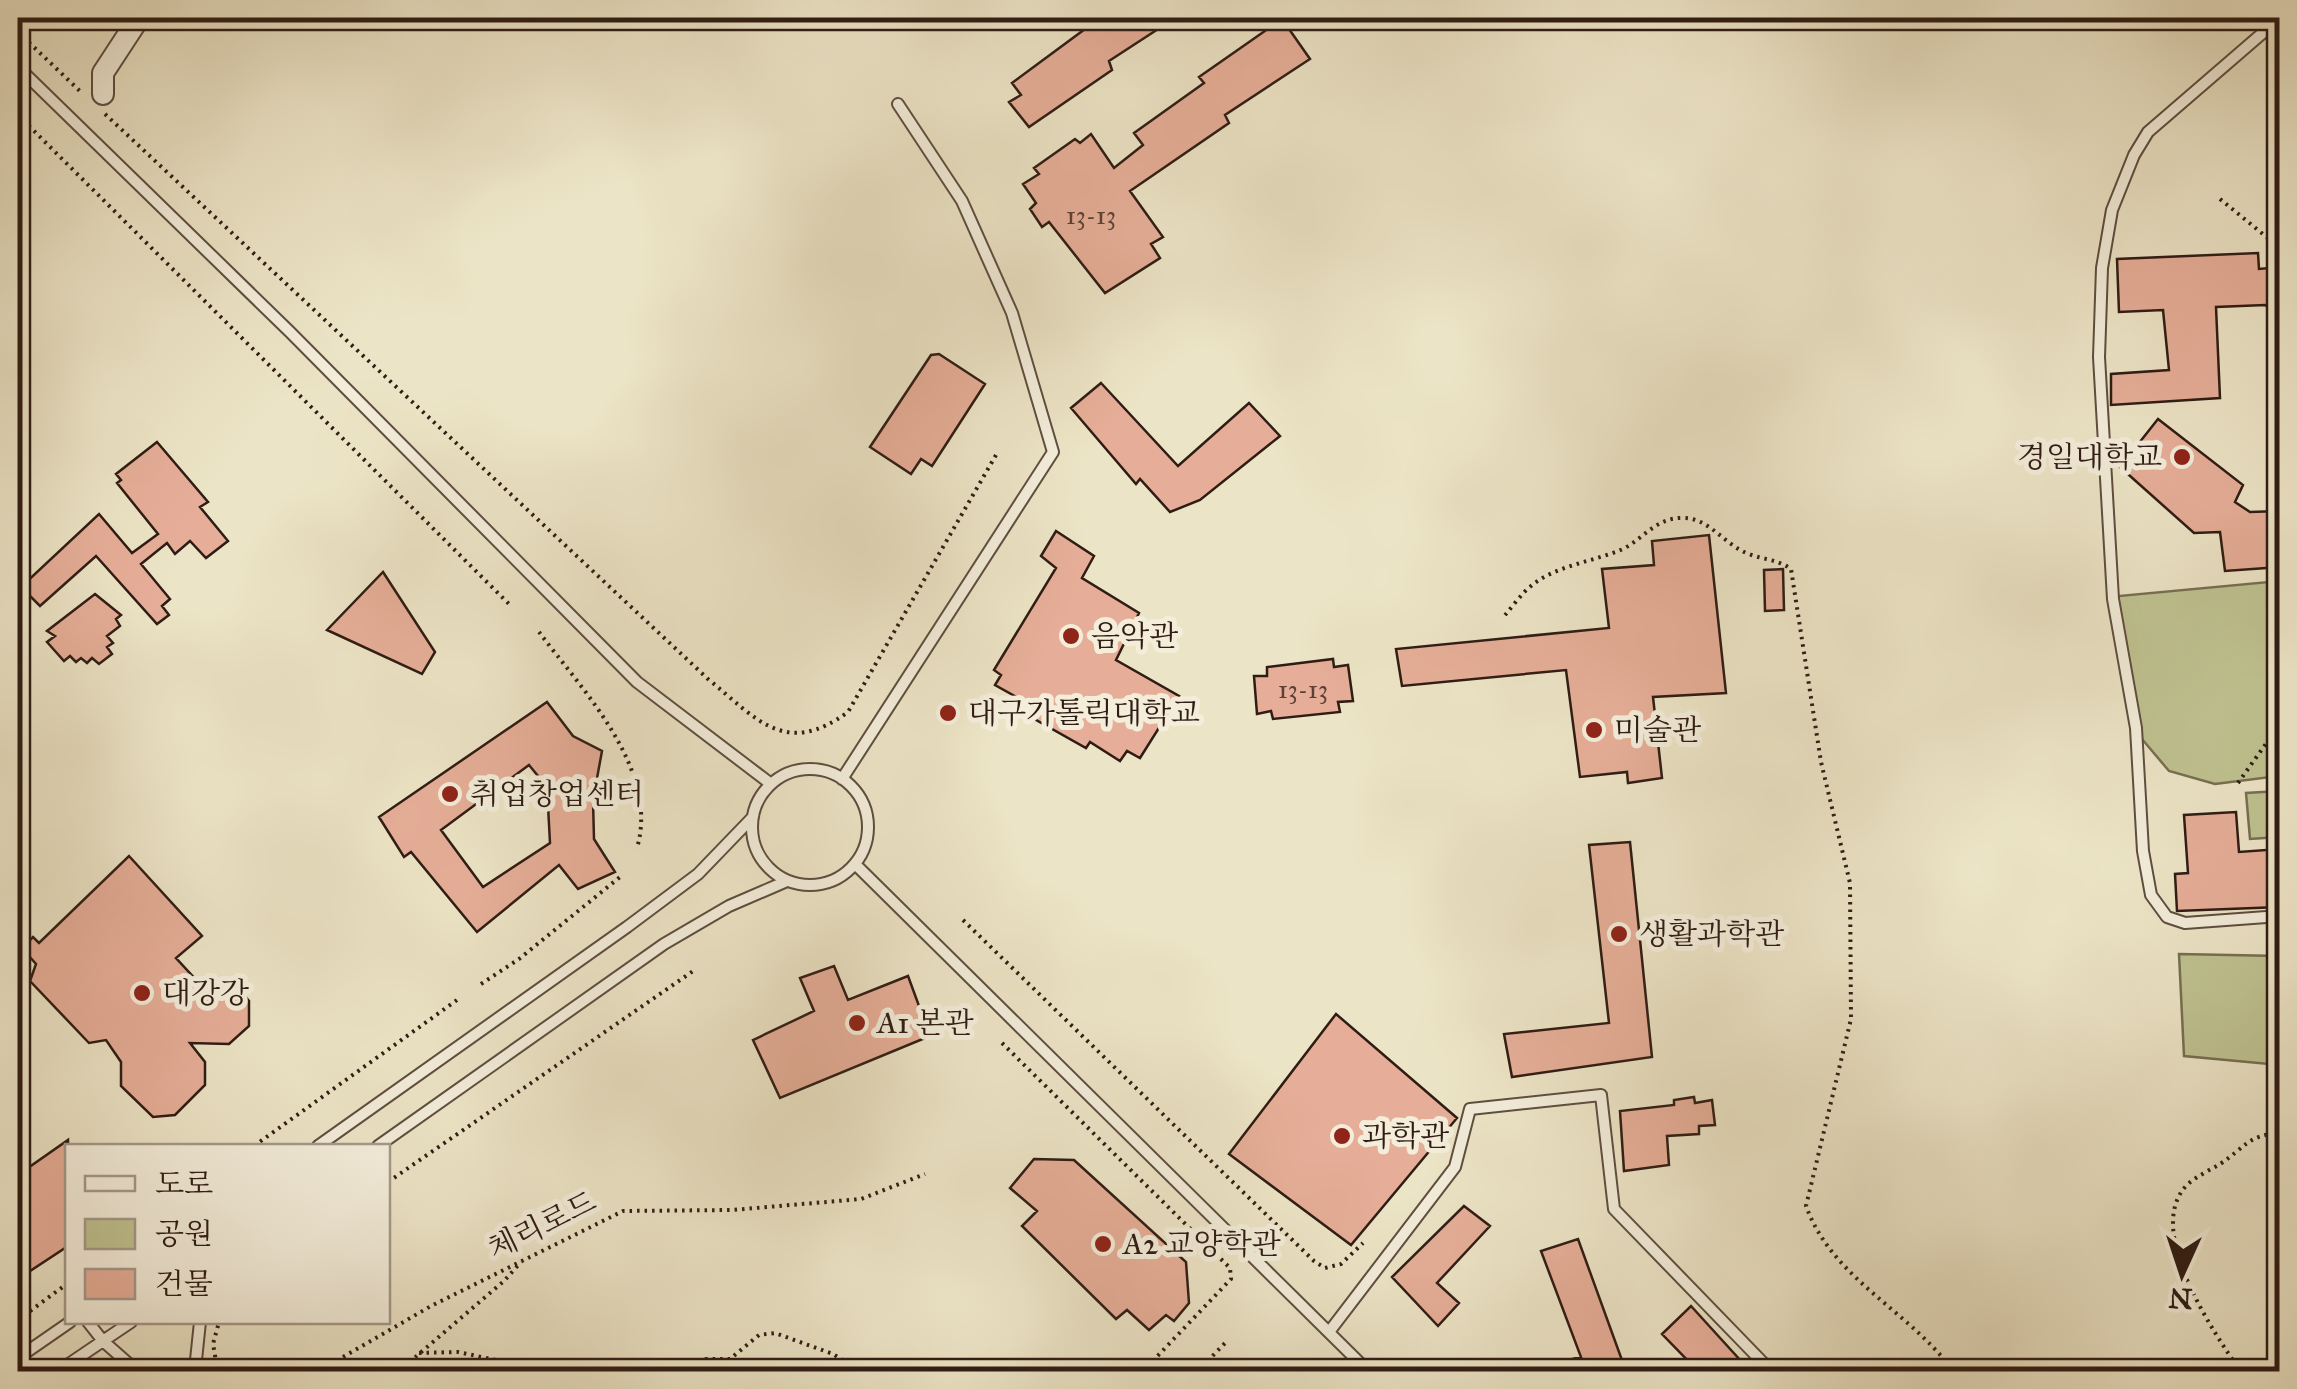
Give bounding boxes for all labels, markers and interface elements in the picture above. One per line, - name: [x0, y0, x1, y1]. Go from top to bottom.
- house number: 13-13: [1066, 200, 1116, 231]
- place label: 경일대학교: [2017, 439, 2162, 475]
- marker: 경일대학교: [2171, 446, 2193, 468]
- place label: 음악관: [1091, 618, 1179, 654]
- marker: 음악관: [1060, 625, 1082, 647]
- house number: 13-13: [1278, 674, 1328, 705]
- place label: 대구가톨릭대학교: [968, 695, 1200, 731]
- marker: 대구가톨릭대학교: [937, 702, 959, 724]
- place label: 미술관: [1614, 712, 1702, 748]
- marker: 미술관: [1583, 719, 1605, 741]
- place label: 취업창업센터: [470, 776, 644, 812]
- marker: 취업창업센터: [439, 783, 461, 805]
- place label: 생활과학관: [1639, 916, 1785, 952]
- marker: 생활과학관: [1608, 923, 1630, 945]
- place label: 대강강: [162, 975, 249, 1011]
- marker: 대강강: [131, 982, 153, 1004]
- place label: A1 본관: [875, 1005, 974, 1041]
- marker: A1 본관: [846, 1012, 868, 1034]
- place label: 과학관: [1362, 1118, 1450, 1154]
- marker: 과학관: [1331, 1125, 1353, 1147]
- legend: [65, 1144, 390, 1324]
- text: 도로: [155, 1166, 213, 1202]
- street label: 체리로드: [482, 1183, 602, 1267]
- text: 공원: [155, 1216, 213, 1252]
- north arrow: [2132, 1224, 2232, 1324]
- place label: A2 교양학관: [1121, 1226, 1281, 1262]
- marker: A2 교양학관: [1092, 1233, 1114, 1255]
- text: 건물: [155, 1266, 213, 1302]
- text: N: [2168, 1280, 2193, 1317]

